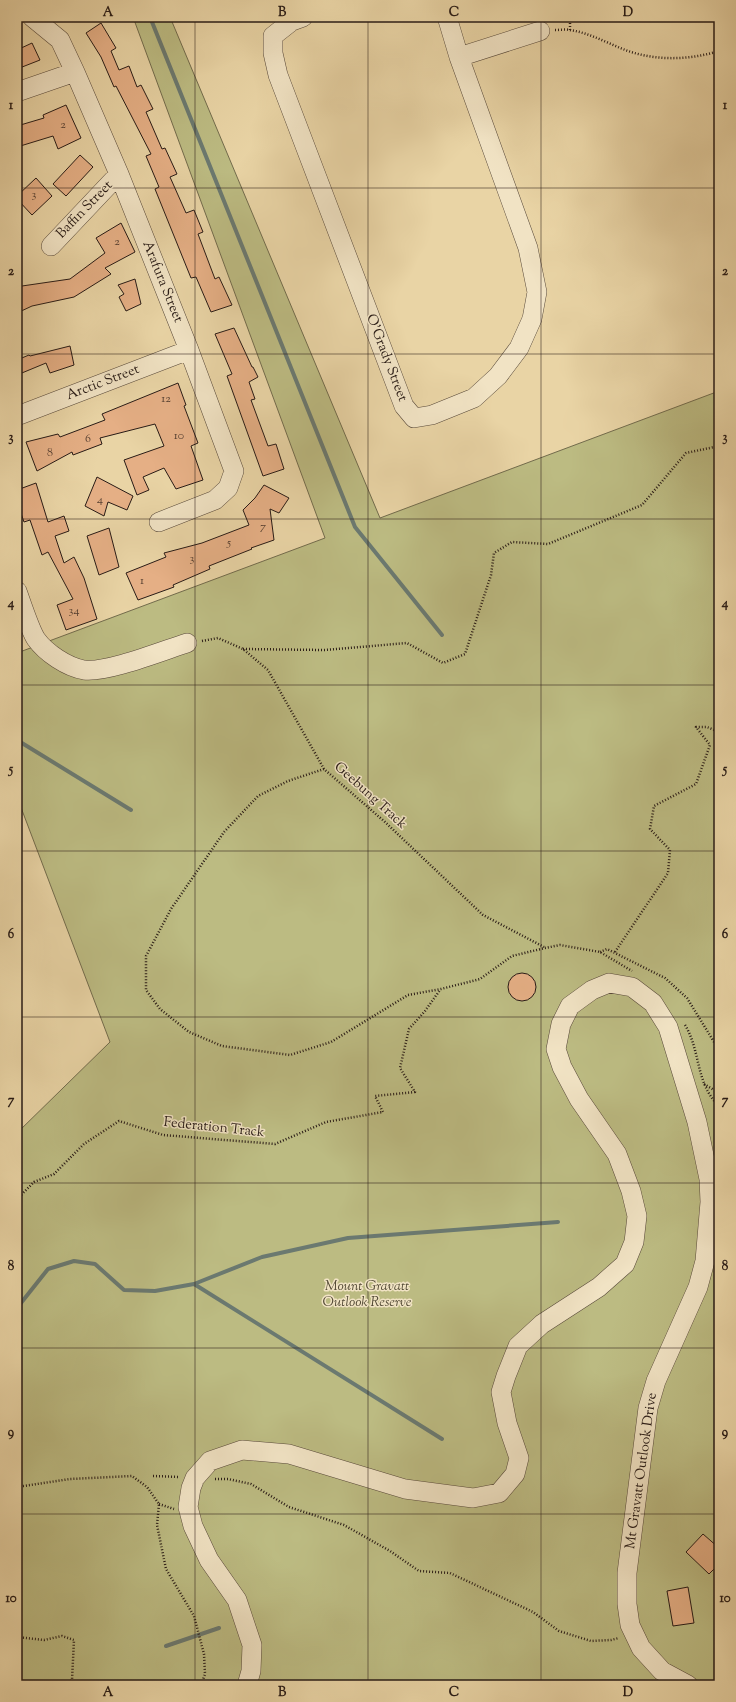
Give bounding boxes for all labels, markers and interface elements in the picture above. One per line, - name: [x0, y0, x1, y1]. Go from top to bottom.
- text: A: [103, 4, 114, 22]
- text: B: [278, 4, 287, 22]
- text: C: [449, 4, 459, 22]
- text: D: [623, 4, 633, 22]
- text: 1: [9, 97, 14, 115]
- text: 1: [723, 97, 728, 115]
- house number: 2: [60, 116, 66, 134]
- street label: Baffin Street: [52, 176, 118, 244]
- house number: 3: [32, 186, 37, 204]
- house number: 2: [114, 233, 120, 251]
- street label: Arafura Street: [137, 238, 188, 326]
- text: 2: [8, 263, 15, 281]
- text: 2: [722, 263, 729, 281]
- street label: O'Grady Street: [360, 311, 412, 405]
- street label: Arctic Street: [64, 360, 143, 406]
- house number: 12: [161, 390, 171, 408]
- house number: 10: [174, 427, 184, 445]
- text: 3: [8, 429, 14, 447]
- text: 3: [722, 429, 728, 447]
- house number: 6: [85, 430, 91, 448]
- house number: 8: [47, 444, 53, 462]
- house number: 4: [97, 491, 103, 509]
- house number: 7: [260, 518, 266, 536]
- house number: 5: [226, 534, 231, 552]
- house number: 3: [190, 550, 195, 568]
- house number: 1: [140, 572, 144, 590]
- text: 4: [7, 595, 15, 613]
- text: 4: [721, 595, 729, 613]
- house number: 34: [69, 602, 79, 620]
- street label: Geebung Track: [329, 758, 411, 834]
- text: 5: [8, 761, 14, 779]
- text: 5: [722, 761, 728, 779]
- text: 6: [8, 926, 15, 944]
- text: 6: [722, 926, 729, 944]
- text: 7: [8, 1092, 15, 1110]
- text: 7: [722, 1092, 729, 1110]
- street label: Federation Track: [162, 1113, 266, 1143]
- text: 8: [8, 1258, 15, 1276]
- text: 8: [722, 1258, 729, 1276]
- park label: Mount Gravatt Outlook Reserve: [323, 1277, 412, 1313]
- street label: Mt Gravatt Outlook Drive: [621, 1391, 663, 1551]
- text: 9: [8, 1424, 15, 1442]
- text: 9: [722, 1424, 729, 1442]
- text: 10: [5, 1590, 17, 1608]
- text: 10: [719, 1590, 731, 1608]
- text: A: [103, 1684, 114, 1702]
- text: B: [278, 1684, 287, 1702]
- text: C: [449, 1684, 459, 1702]
- text: D: [623, 1684, 633, 1702]

